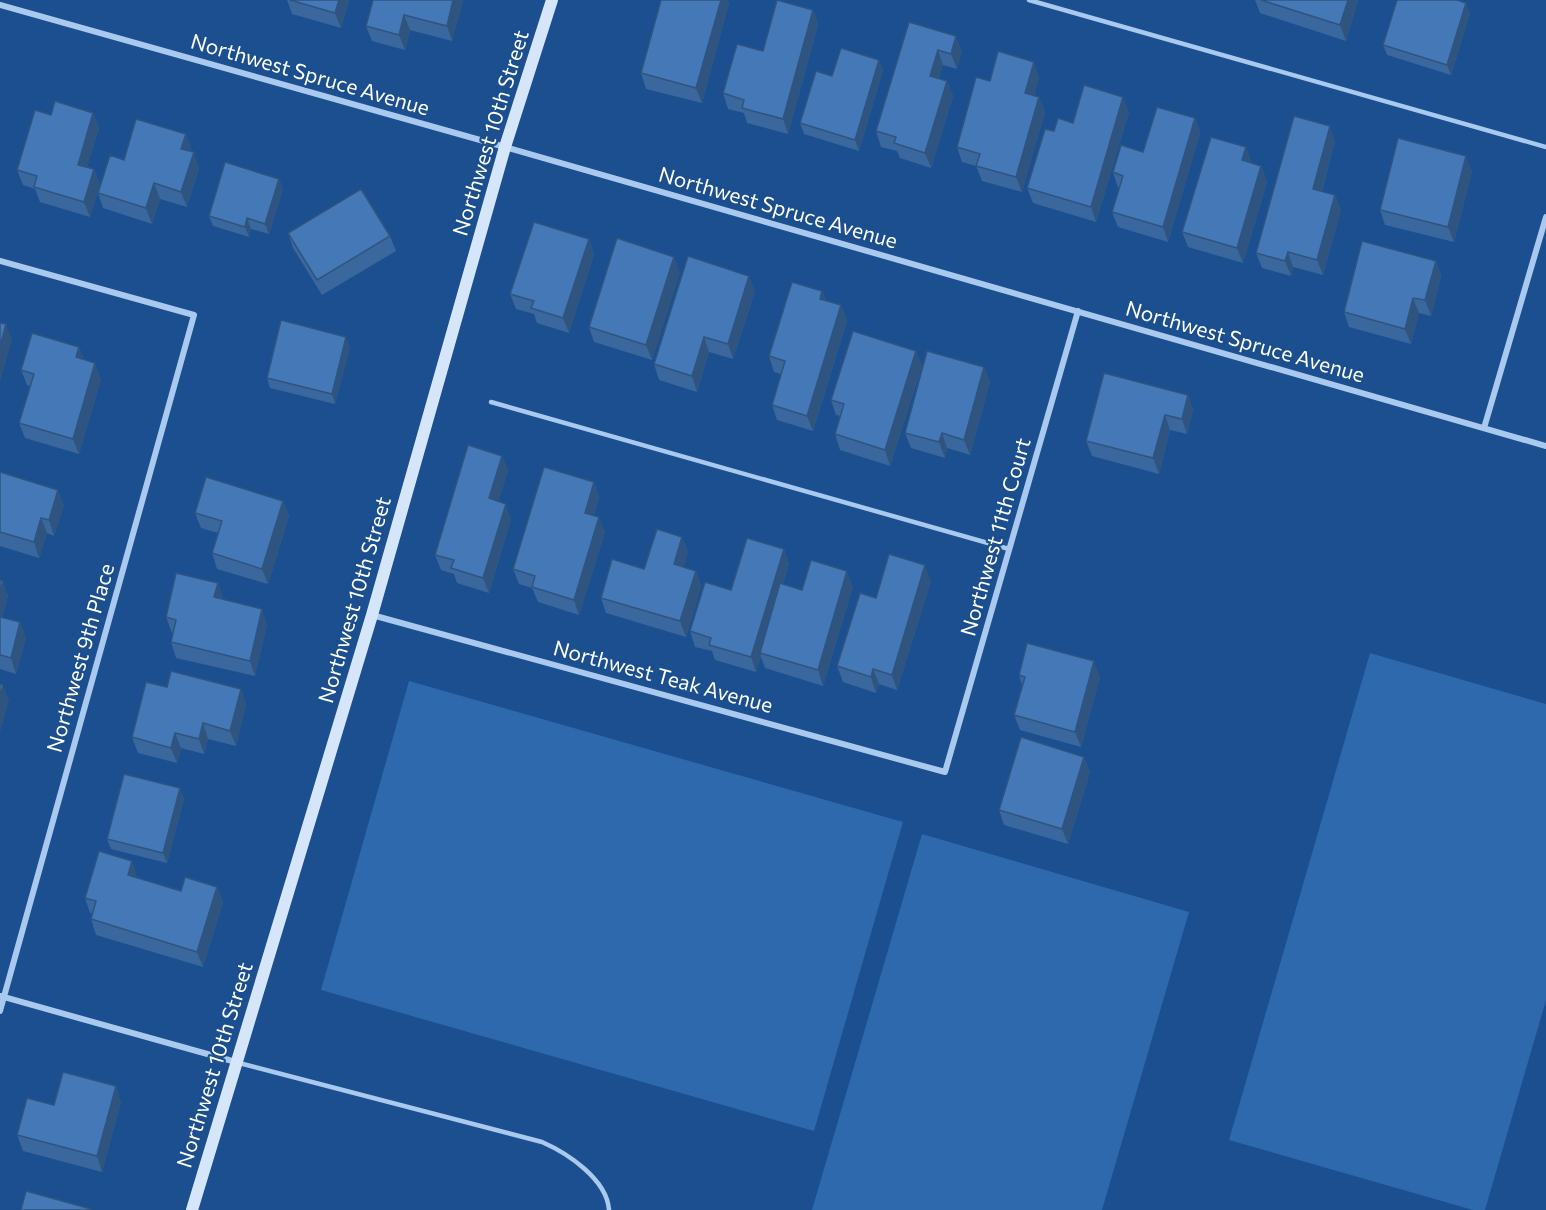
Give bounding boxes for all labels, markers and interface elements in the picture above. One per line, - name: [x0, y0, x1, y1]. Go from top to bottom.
- street label: Northwest Spruce Avenue: [188, 27, 433, 120]
- street label: Northwest 10th Street: [446, 27, 533, 238]
- street label: Northwest Spruce Avenue: [656, 160, 901, 253]
- street label: Northwest Spruce Avenue: [1123, 294, 1368, 387]
- street label: Northwest 11th Court: [954, 435, 1035, 639]
- street label: Northwest 10th Street: [312, 494, 395, 706]
- street label: Northwest 9th Place: [41, 560, 118, 755]
- street label: Northwest Teak Avenue: [551, 634, 776, 717]
- street label: Northwest 10th Street: [170, 959, 257, 1170]

